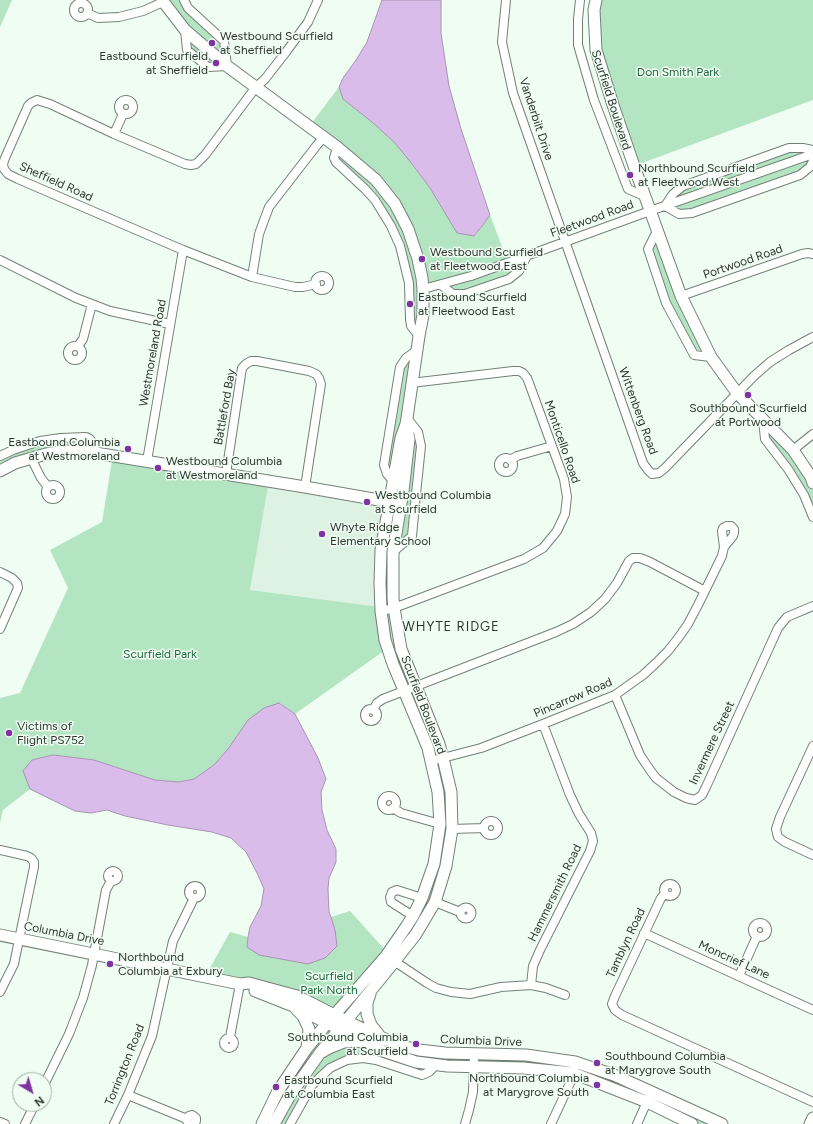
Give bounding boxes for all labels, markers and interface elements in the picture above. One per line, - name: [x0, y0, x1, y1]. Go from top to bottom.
- place label: Westbound Scurfield at Sheffield: [220, 29, 333, 57]
- marker: Westbound Scurfield at Sheffield: [207, 38, 217, 48]
- street label: Scurfield Boulevard: [588, 48, 634, 152]
- place label: Eastbound Scurfield at Sheffield: [99, 49, 208, 77]
- marker: Eastbound Scurfield at Sheffield: [211, 58, 221, 68]
- park label: Don Smith Park: [637, 65, 719, 79]
- street label: Vanderbilt Drive: [516, 76, 556, 162]
- street label: Sheffield Road: [17, 159, 95, 205]
- place label: Northbound Scurfield at Fleetwood West: [638, 161, 755, 189]
- marker: Northbound Scurfield at Fleetwood West: [625, 170, 635, 180]
- street label: Fleetwood Road: [548, 197, 636, 241]
- street label: Portwood Road: [701, 242, 785, 282]
- place label: Westbound Scurfield at Fleetwood East: [430, 245, 543, 273]
- marker: Westbound Scurfield at Fleetwood East: [417, 254, 427, 264]
- place label: Eastbound Scurfield at Fleetwood East: [418, 290, 527, 318]
- street label: Westmoreland Road: [136, 298, 170, 408]
- marker: Eastbound Scurfield at Fleetwood East: [405, 299, 415, 309]
- street label: Wittenberg Road: [616, 365, 660, 457]
- street label: Battleford Bay: [211, 368, 239, 446]
- marker: Southbound Scurfield at Portwood: [743, 390, 753, 400]
- street label: Monticello Road: [541, 399, 583, 485]
- place label: Southbound Scurfield at Portwood: [689, 401, 807, 429]
- place label: Eastbound Columbia at Westmoreland: [8, 435, 120, 463]
- marker: Eastbound Columbia at Westmoreland: [123, 444, 133, 454]
- place label: Westbound Columbia at Westmoreland: [166, 454, 282, 482]
- marker: Westbound Columbia at Westmoreland: [153, 463, 163, 473]
- place label: Westbound Columbia at Scurfield: [375, 488, 491, 516]
- marker: Westbound Columbia at Scurfield: [362, 497, 372, 507]
- place label: Whyte Ridge Elementary School: [330, 520, 431, 548]
- marker: Whyte Ridge Elementary School: [317, 529, 327, 539]
- district label: WHYTE RIDGE: [402, 619, 500, 635]
- park label: Scurfield Park: [123, 647, 197, 661]
- street label: Scurfield Boulevard: [398, 654, 448, 756]
- street label: Pincarrow Road: [532, 675, 614, 721]
- street label: Invermere Street: [686, 699, 738, 787]
- place label: Victims of Flight PS752: [17, 719, 85, 747]
- marker: Victims of Flight PS752: [4, 728, 14, 738]
- street label: Hammersmith Road: [525, 842, 585, 944]
- street label: Tamblyn Road: [604, 906, 648, 980]
- street label: Columbia Drive: [22, 919, 106, 949]
- street label: Moncrief Lane: [696, 938, 772, 982]
- place label: Northbound Columbia at Exbury: [118, 950, 223, 978]
- marker: Northbound Columbia at Exbury: [105, 959, 115, 969]
- park label: Scurfield Park North: [300, 969, 358, 997]
- street label: Torrington Road: [102, 1022, 148, 1108]
- place label: Southbound Columbia at Scurfield: [287, 1030, 408, 1058]
- street label: Columbia Drive: [440, 1032, 522, 1050]
- marker: Southbound Columbia at Scurfield: [411, 1039, 421, 1049]
- place label: Southbound Columbia at Marygrove South: [605, 1049, 726, 1077]
- marker: Southbound Columbia at Marygrove South: [592, 1058, 602, 1068]
- place label: Northbound Columbia at Marygrove South: [469, 1071, 589, 1099]
- north arrow: [12, 1072, 52, 1112]
- place label: Eastbound Scurfield at Columbia East: [284, 1073, 393, 1101]
- marker: Northbound Columbia at Marygrove South: [592, 1080, 602, 1090]
- marker: Eastbound Scurfield at Columbia East: [271, 1082, 281, 1092]
- text: N: [32, 1093, 46, 1109]

